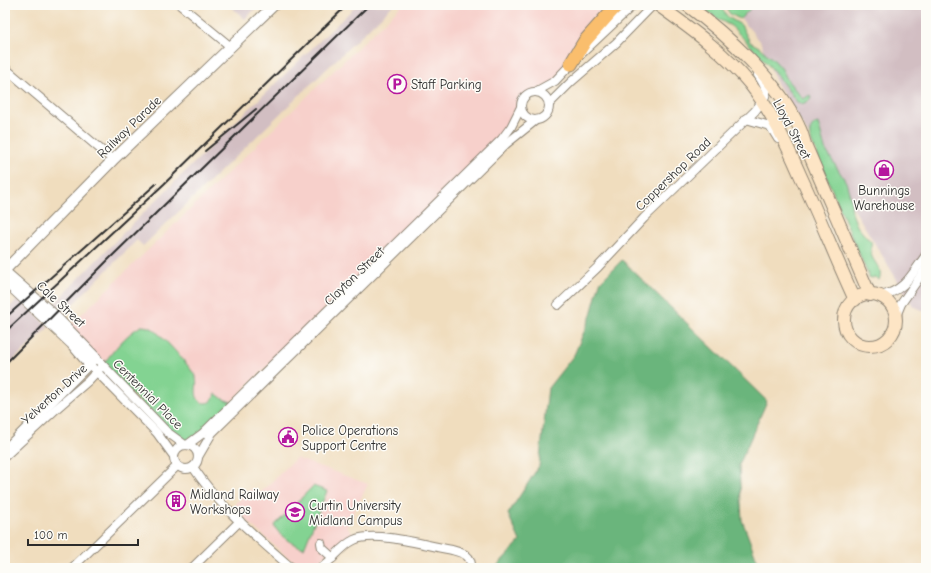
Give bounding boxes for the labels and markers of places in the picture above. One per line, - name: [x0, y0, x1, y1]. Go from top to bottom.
- parking icon: Staff Parking: [386, 73, 408, 95]
- place label: Staff Parking: [411, 77, 482, 92]
- shop icon: Bunnings Warehouse: [873, 159, 895, 181]
- place label: Bunnings Warehouse: [854, 183, 915, 213]
- place label: Police Operations Support Centre: [302, 423, 398, 453]
- public building icon: Police Operations Support Centre: [277, 426, 299, 448]
- place label: Midland Railway Workshops: [190, 487, 279, 517]
- building icon: Midland Railway Workshops: [165, 490, 187, 512]
- place label: Curtin University Midland Campus: [309, 498, 402, 528]
- school or university icon: Curtin University Midland Campus: [284, 501, 306, 523]

